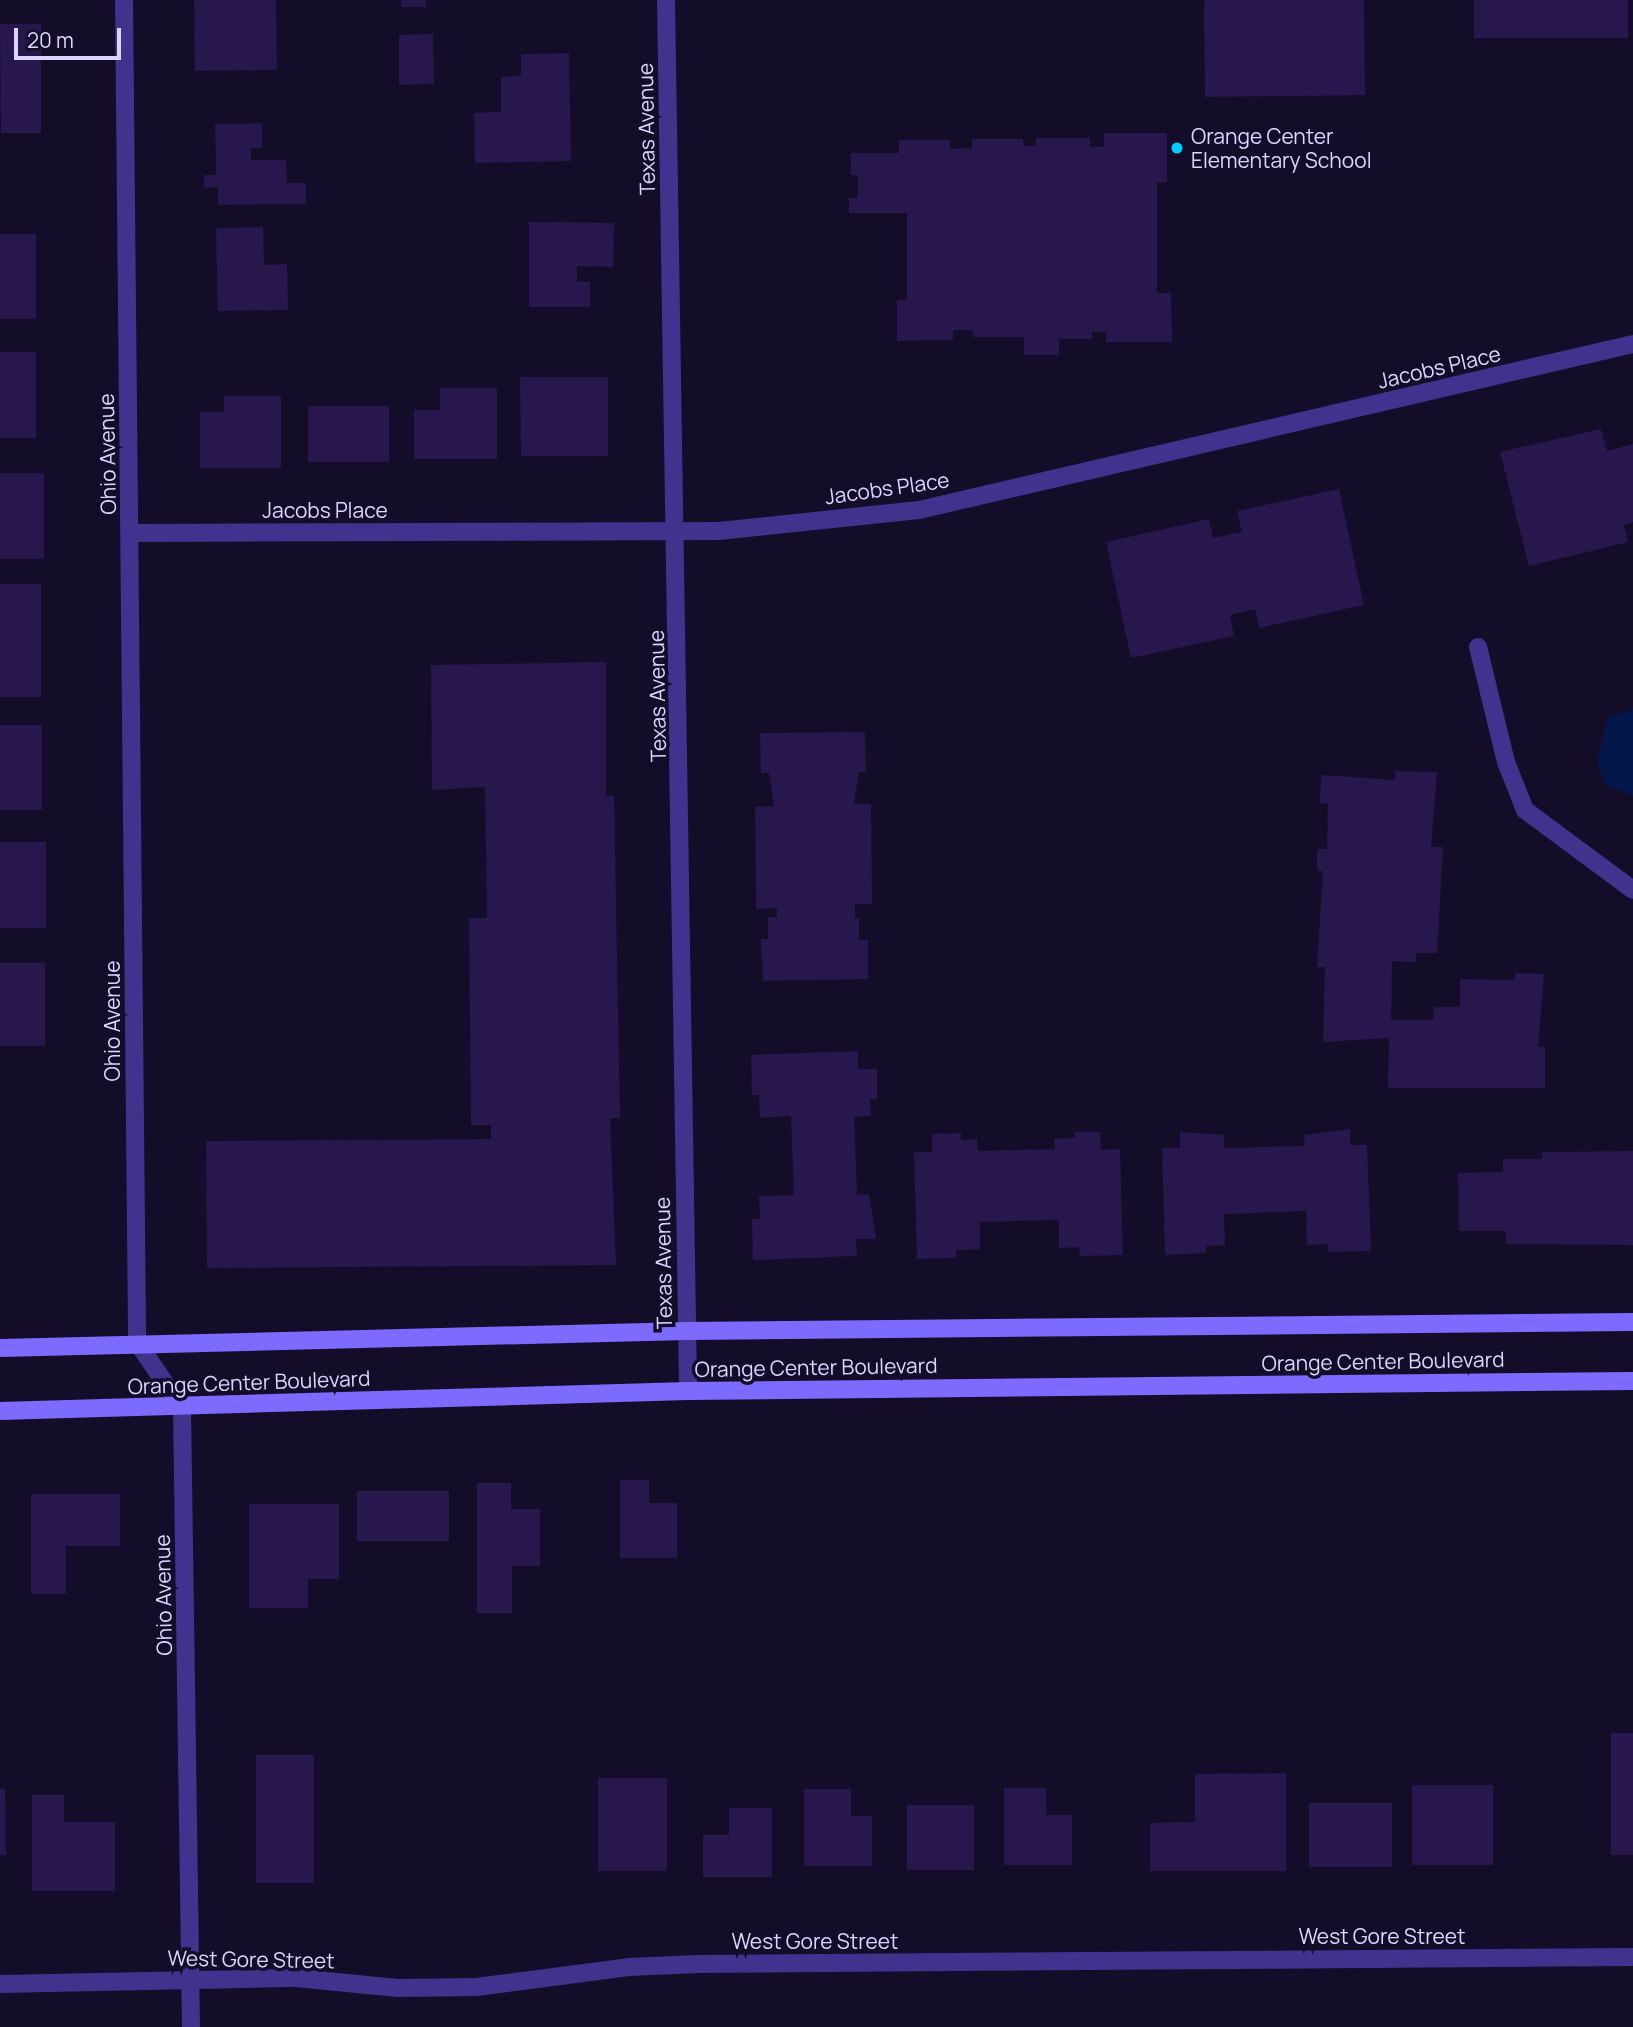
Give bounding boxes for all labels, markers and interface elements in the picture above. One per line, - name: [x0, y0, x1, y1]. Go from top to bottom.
- scale bar: [18, 14, 124, 58]
- text: 20 m: [27, 26, 74, 54]
- street label: Texas Avenue: [632, 63, 660, 195]
- place label: Orange Center Elementary School: [1191, 123, 1372, 173]
- marker: Orange Center Elementary School: [1169, 140, 1185, 156]
- street label: Jacobs Place: [1375, 341, 1503, 393]
- street label: Ohio Avenue: [93, 393, 121, 515]
- street label: Jacobs Place: [823, 467, 951, 509]
- street label: Jacobs Place: [262, 497, 388, 523]
- street label: Texas Avenue: [643, 630, 671, 762]
- street label: Ohio Avenue: [99, 960, 125, 1082]
- street label: Texas Avenue: [649, 1197, 677, 1329]
- street label: Orange Center Boulevard: [1261, 1346, 1505, 1376]
- street label: Orange Center Boulevard: [694, 1352, 938, 1382]
- street label: Orange Center Boulevard: [127, 1365, 371, 1399]
- street label: Ohio Avenue: [149, 1534, 177, 1656]
- street label: West Gore Street: [1298, 1923, 1466, 1949]
- street label: West Gore Street: [731, 1928, 899, 1954]
- street label: West Gore Street: [167, 1945, 335, 1973]

